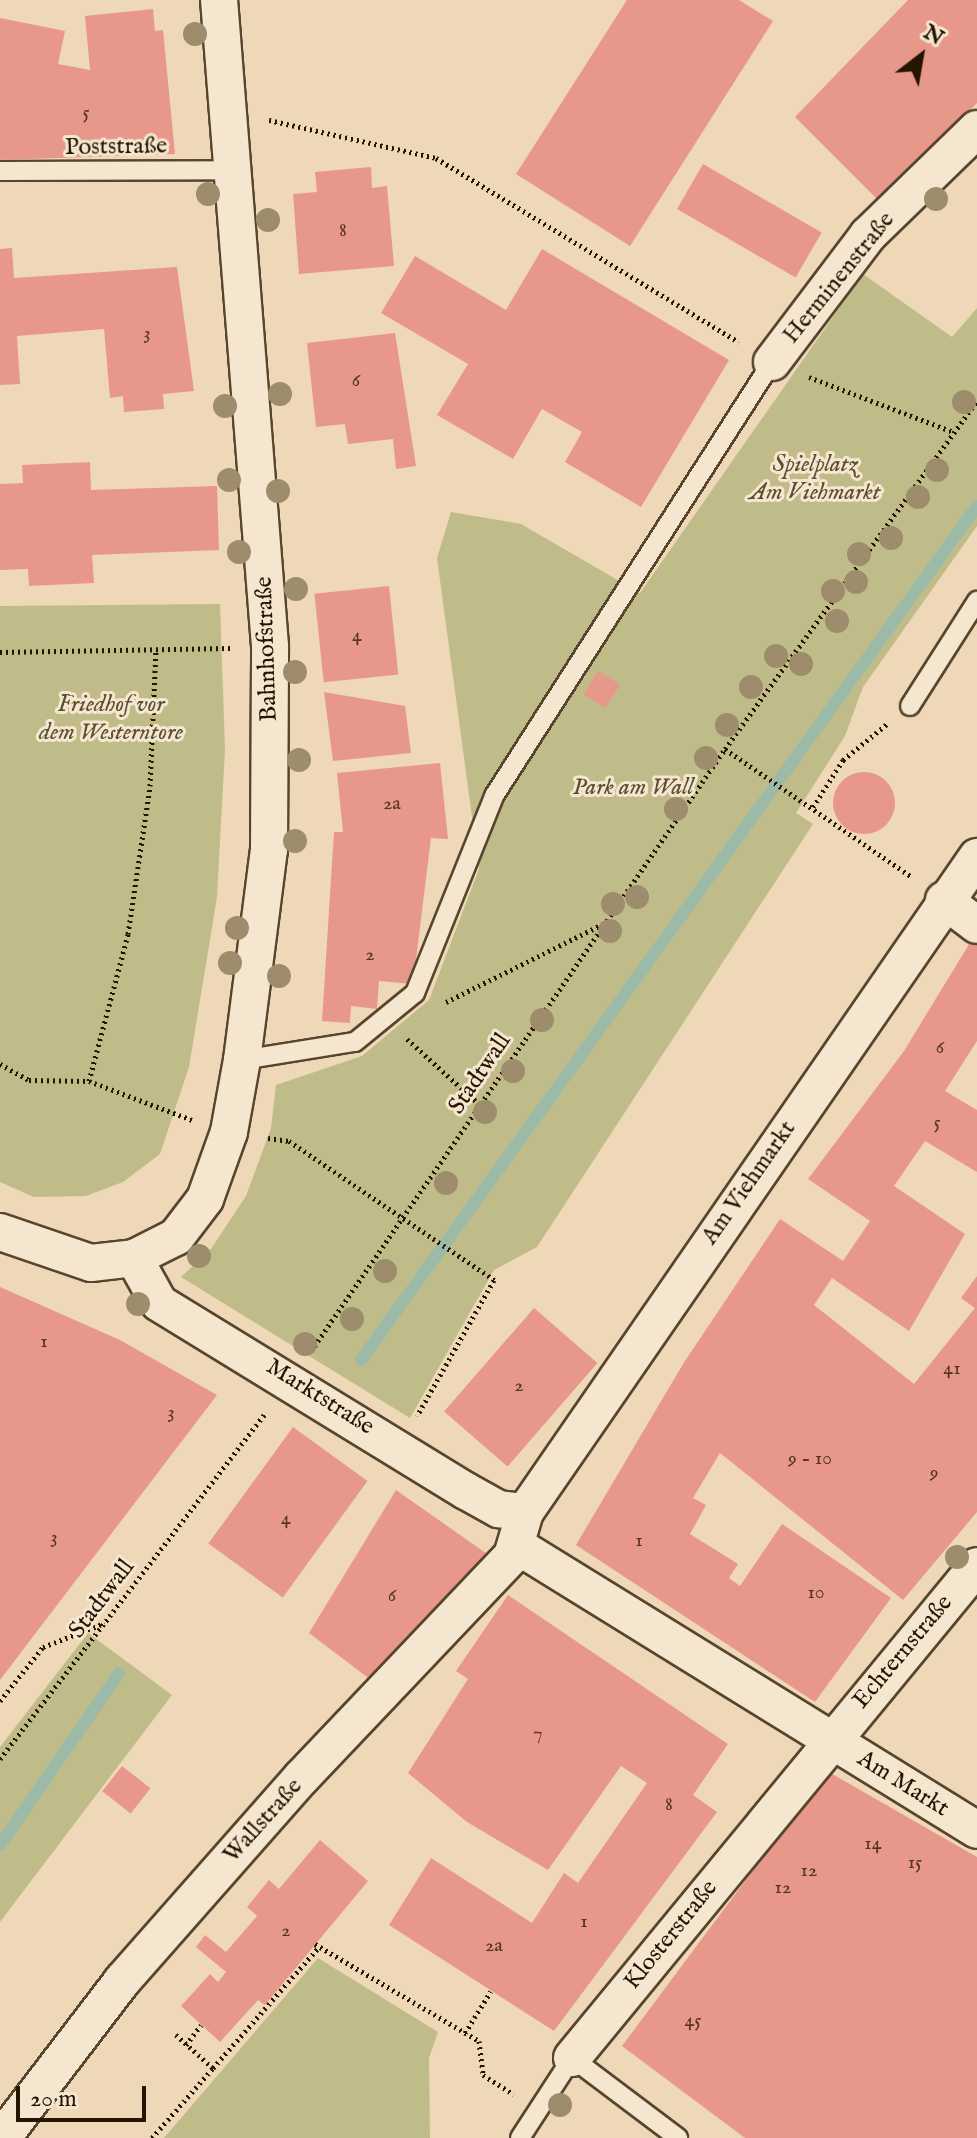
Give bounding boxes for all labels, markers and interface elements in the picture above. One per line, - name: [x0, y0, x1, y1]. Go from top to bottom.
- north arrow: [881, 16, 961, 96]
- text: N: [918, 19, 949, 52]
- house number: 5: [82, 100, 90, 124]
- street label: Poststraße: [65, 132, 167, 162]
- street label: Herminenstraße: [777, 206, 901, 350]
- house number: 8: [339, 218, 347, 242]
- house number: 3: [143, 321, 151, 345]
- house number: 6: [352, 368, 360, 392]
- park label: Spielplatz Am Viehmarkt: [749, 451, 881, 507]
- street label: Bahnhofstraße: [250, 576, 284, 722]
- house number: 4: [352, 623, 362, 647]
- park label: Friedhof vor dem Westerntore: [39, 691, 183, 747]
- park label: Park am Wall: [573, 774, 693, 802]
- house number: 2a: [383, 791, 401, 815]
- house number: 2: [365, 942, 375, 966]
- street label: Stadtwall: [443, 1028, 517, 1120]
- house number: 6: [936, 1035, 944, 1059]
- house number: 5: [933, 1110, 941, 1134]
- street label: Am Viehmarkt: [696, 1116, 802, 1250]
- house number: 1: [40, 1329, 48, 1353]
- street label: Marktstraße: [261, 1352, 379, 1442]
- house number: 41: [943, 1356, 961, 1380]
- house number: 2: [514, 1373, 524, 1397]
- house number: 3: [167, 1400, 175, 1424]
- house number: 9 - 10: [788, 1446, 832, 1470]
- house number: 9: [930, 1460, 938, 1484]
- house number: 4: [281, 1506, 291, 1530]
- house number: 3: [50, 1525, 58, 1549]
- house number: 1: [635, 1528, 643, 1552]
- street label: Stadtwall: [63, 1554, 141, 1644]
- house number: 10: [807, 1580, 825, 1604]
- house number: 6: [388, 1583, 396, 1607]
- street label: Echternstraße: [847, 1589, 959, 1715]
- house number: 7: [533, 1721, 543, 1745]
- street label: Am Markt: [852, 1745, 954, 1823]
- street label: Wallstraße: [217, 1773, 309, 1869]
- house number: 8: [665, 1792, 673, 1816]
- house number: 14: [864, 1831, 882, 1855]
- house number: 15: [908, 1850, 922, 1874]
- house number: 12: [801, 1858, 817, 1882]
- street label: Klosterstraße: [618, 1874, 724, 1996]
- house number: 12: [775, 1875, 791, 1899]
- house number: 1: [580, 1909, 588, 1933]
- house number: 2: [281, 1918, 291, 1942]
- house number: 2a: [485, 1933, 503, 1957]
- house number: 45: [685, 2008, 701, 2032]
- scale bar: [20, 2070, 150, 2120]
- text: 20 m: [30, 2084, 77, 2115]

